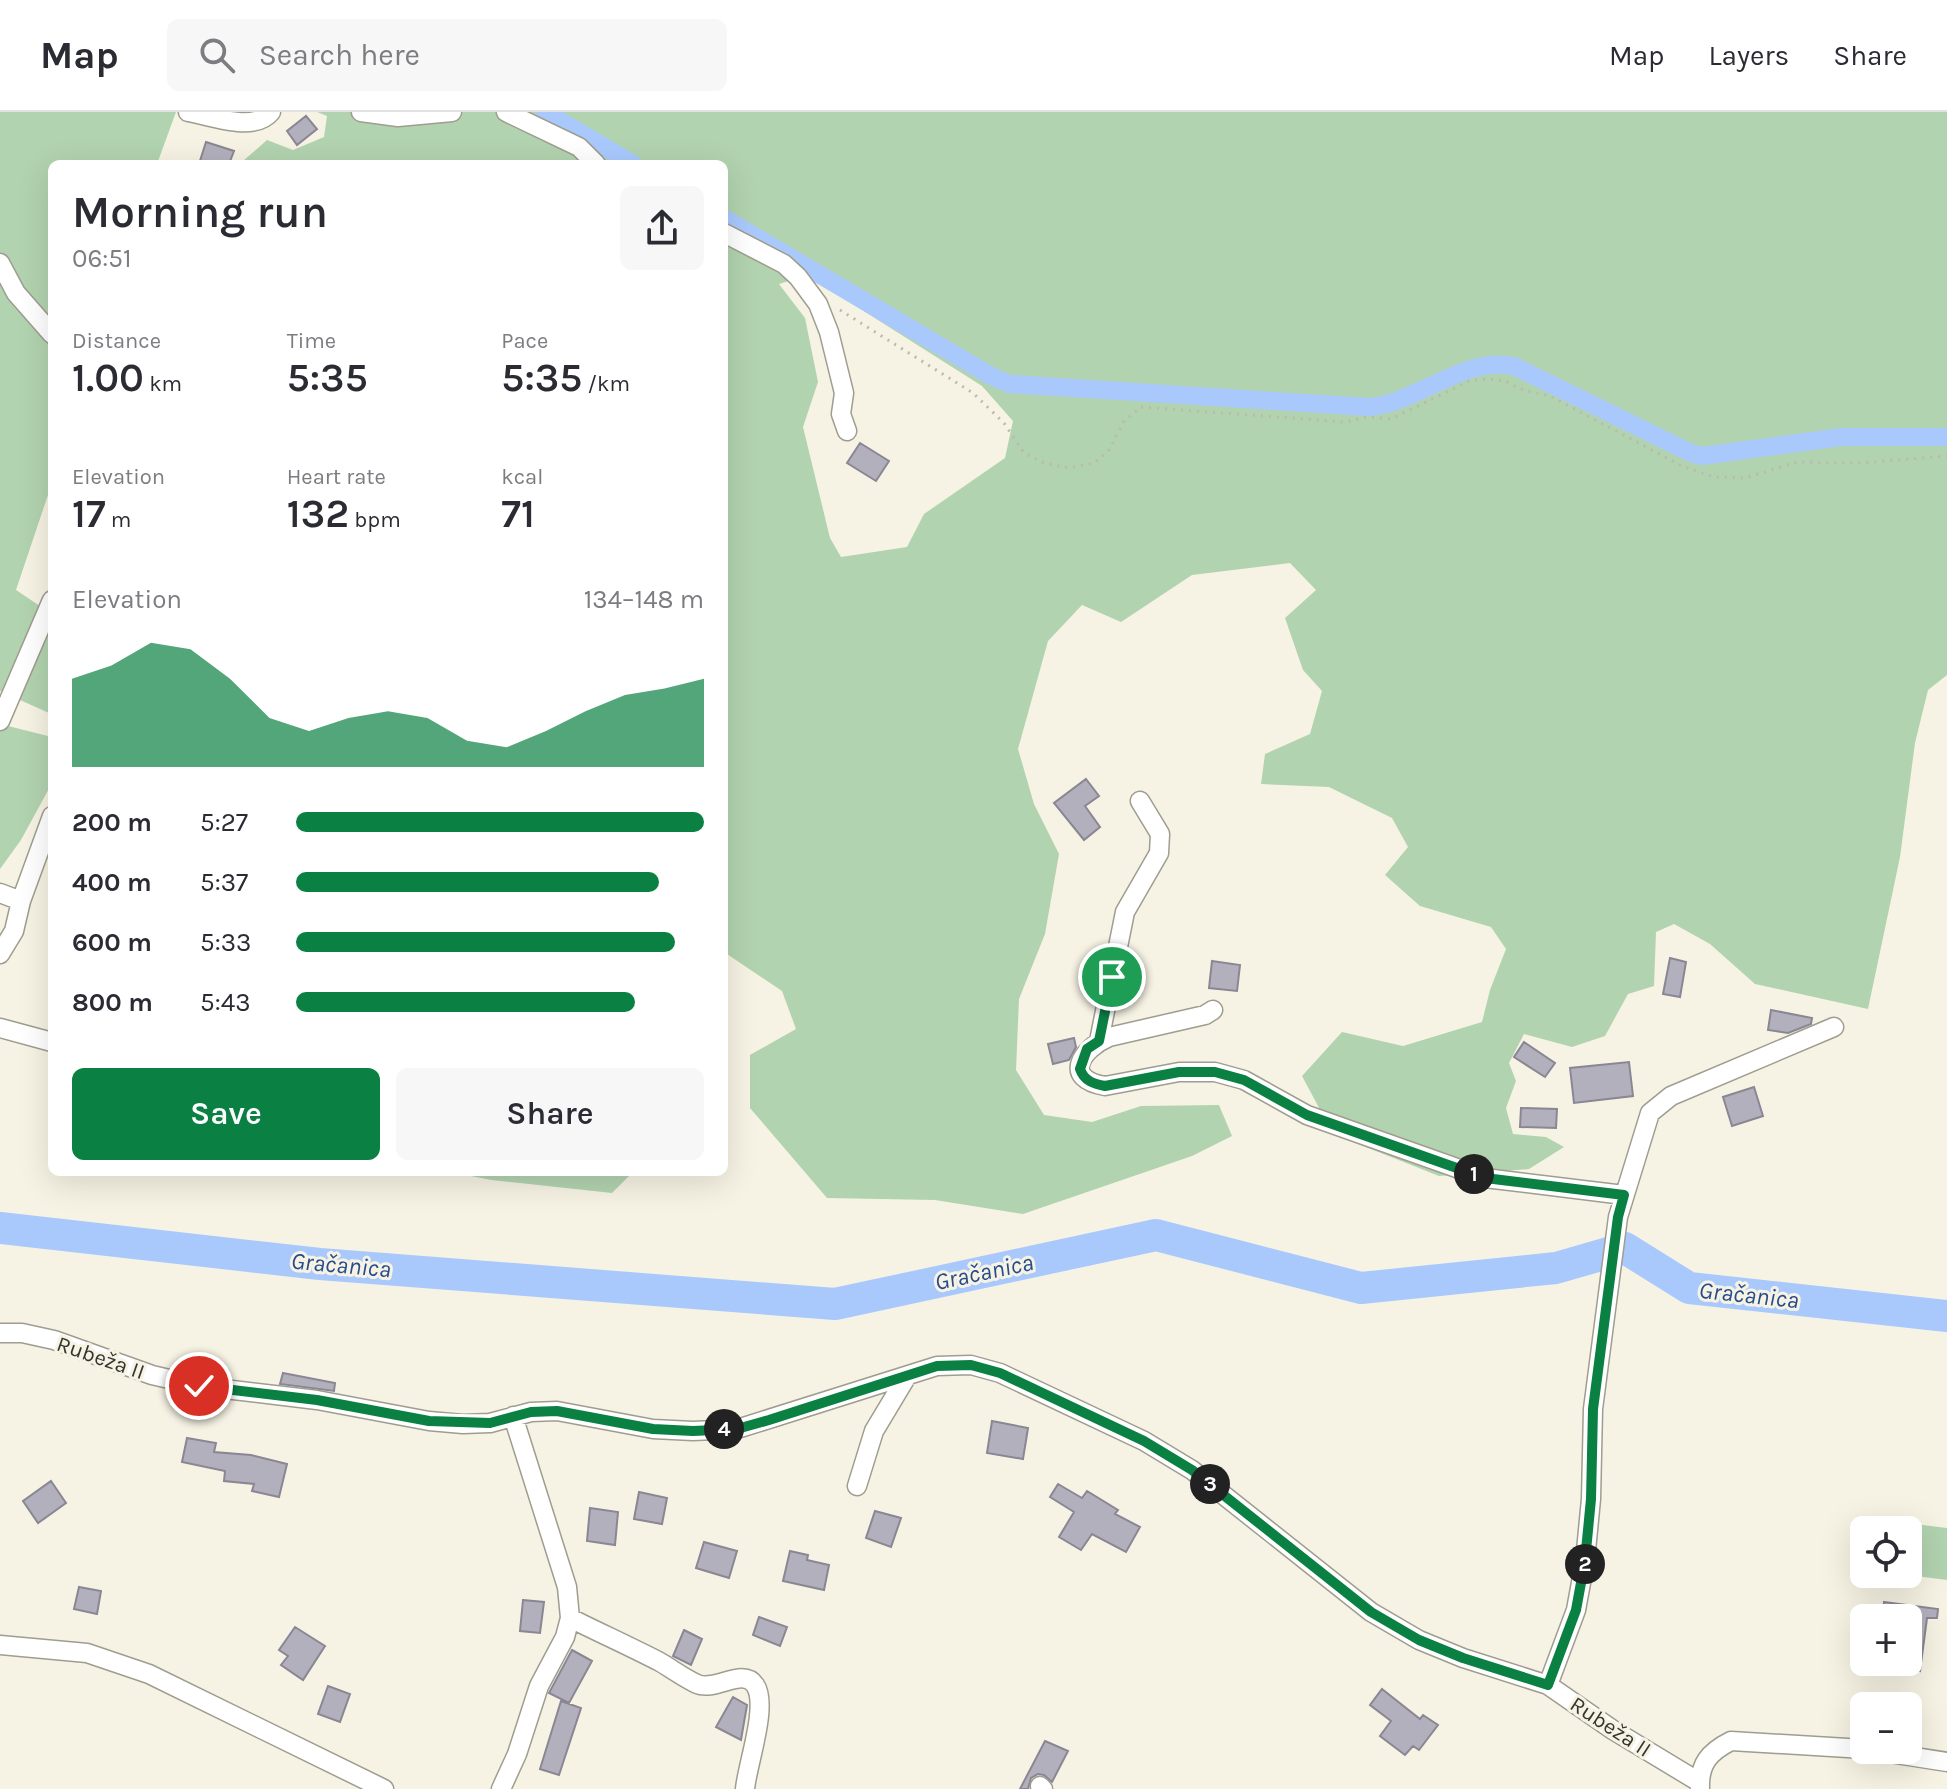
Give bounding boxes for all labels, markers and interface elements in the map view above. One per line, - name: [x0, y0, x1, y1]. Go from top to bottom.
- search box: [167, 19, 727, 91]
- text: Map: [40, 33, 119, 78]
- icon: search: [195, 33, 239, 77]
- text: Search here: [259, 37, 420, 73]
- text: Map: [1609, 39, 1664, 72]
- text: Layers: [1708, 39, 1789, 72]
- text: Share: [1833, 39, 1907, 72]
- button: share: [620, 186, 704, 270]
- text: Morning run: [72, 187, 328, 238]
- text: 06:51: [72, 243, 132, 274]
- text: Distance: [72, 328, 161, 354]
- text: Time: [287, 328, 336, 354]
- text: Pace: [501, 328, 548, 354]
- text: 1.00: [72, 354, 144, 401]
- text: 5:35: [287, 354, 368, 401]
- text: 5:35: [501, 354, 582, 401]
- text: km: [144, 371, 182, 397]
- text: /km: [582, 371, 630, 397]
- text: Elevation: [72, 464, 165, 490]
- text: Heart rate: [287, 464, 386, 490]
- text: kcal: [501, 464, 543, 490]
- text: 17: [72, 490, 106, 537]
- text: 132: [287, 490, 349, 537]
- text: 71: [501, 490, 535, 537]
- text: m: [106, 507, 131, 533]
- text: bpm: [349, 507, 401, 533]
- text: Elevation: [72, 584, 182, 615]
- text: 134–148 m: [584, 584, 704, 615]
- text: 200 m: [72, 807, 152, 838]
- text: 5:27: [200, 807, 248, 838]
- text: 400 m: [72, 867, 152, 898]
- text: 5:37: [200, 867, 248, 898]
- text: 600 m: [72, 927, 152, 958]
- text: 5:33: [200, 927, 251, 958]
- pin: [1078, 943, 1146, 1011]
- icon: arrive: [1090, 955, 1134, 999]
- text: 800 m: [72, 987, 153, 1018]
- text: 5:43: [200, 987, 251, 1018]
- button: Save: [72, 1068, 380, 1160]
- button: Share: [396, 1068, 704, 1160]
- pin: 1: [1454, 1154, 1494, 1194]
- text: 1: [1470, 1161, 1478, 1187]
- water label: Gračanica: [290, 1247, 392, 1283]
- water label: Gračanica: [932, 1248, 1036, 1296]
- water label: Gračanica: [1698, 1276, 1800, 1314]
- street label: Rubeža II: [53, 1331, 148, 1385]
- pin: [165, 1352, 233, 1420]
- icon: check: [177, 1364, 221, 1408]
- pin: 4: [704, 1409, 744, 1449]
- text: 4: [717, 1416, 731, 1442]
- pin: 3: [1190, 1464, 1230, 1504]
- text: 3: [1203, 1471, 1217, 1497]
- map controls: [1850, 1516, 1922, 1764]
- button: locate: [1850, 1516, 1922, 1588]
- pin: 2: [1565, 1544, 1605, 1584]
- text: 2: [1578, 1551, 1592, 1577]
- button: +: [1850, 1604, 1922, 1676]
- street label: Rubeža II: [1565, 1691, 1656, 1763]
- button: −: [1850, 1692, 1922, 1764]

